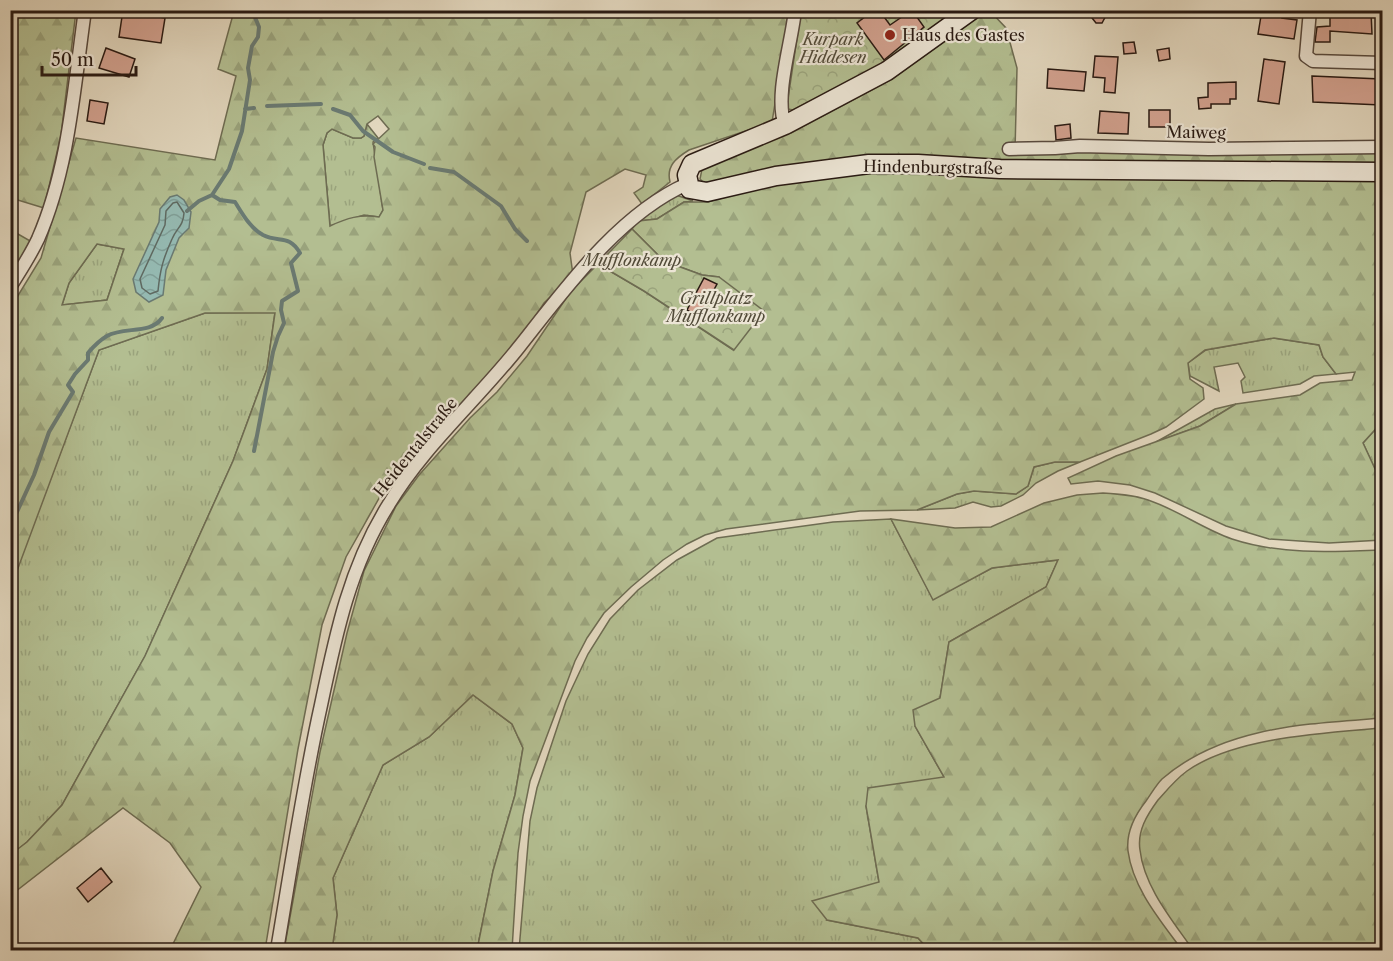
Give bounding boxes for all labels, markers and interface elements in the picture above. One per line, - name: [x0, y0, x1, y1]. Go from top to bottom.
- place label: Haus des Gastes: [902, 25, 1025, 45]
- marker: Haus des Gastes: [883, 28, 897, 42]
- park label: Kurpark Hiddesen: [797, 29, 867, 67]
- scale bar: [42, 39, 136, 77]
- text: 50 m: [51, 49, 94, 71]
- street label: Maiweg: [1166, 121, 1226, 143]
- street label: Hindenburgstraße: [863, 156, 1003, 178]
- park label: Mufflonkamp: [581, 250, 681, 270]
- park label: Grillplatz Mufflonkamp: [665, 288, 765, 326]
- street label: Heidentalstraße: [369, 393, 461, 501]

